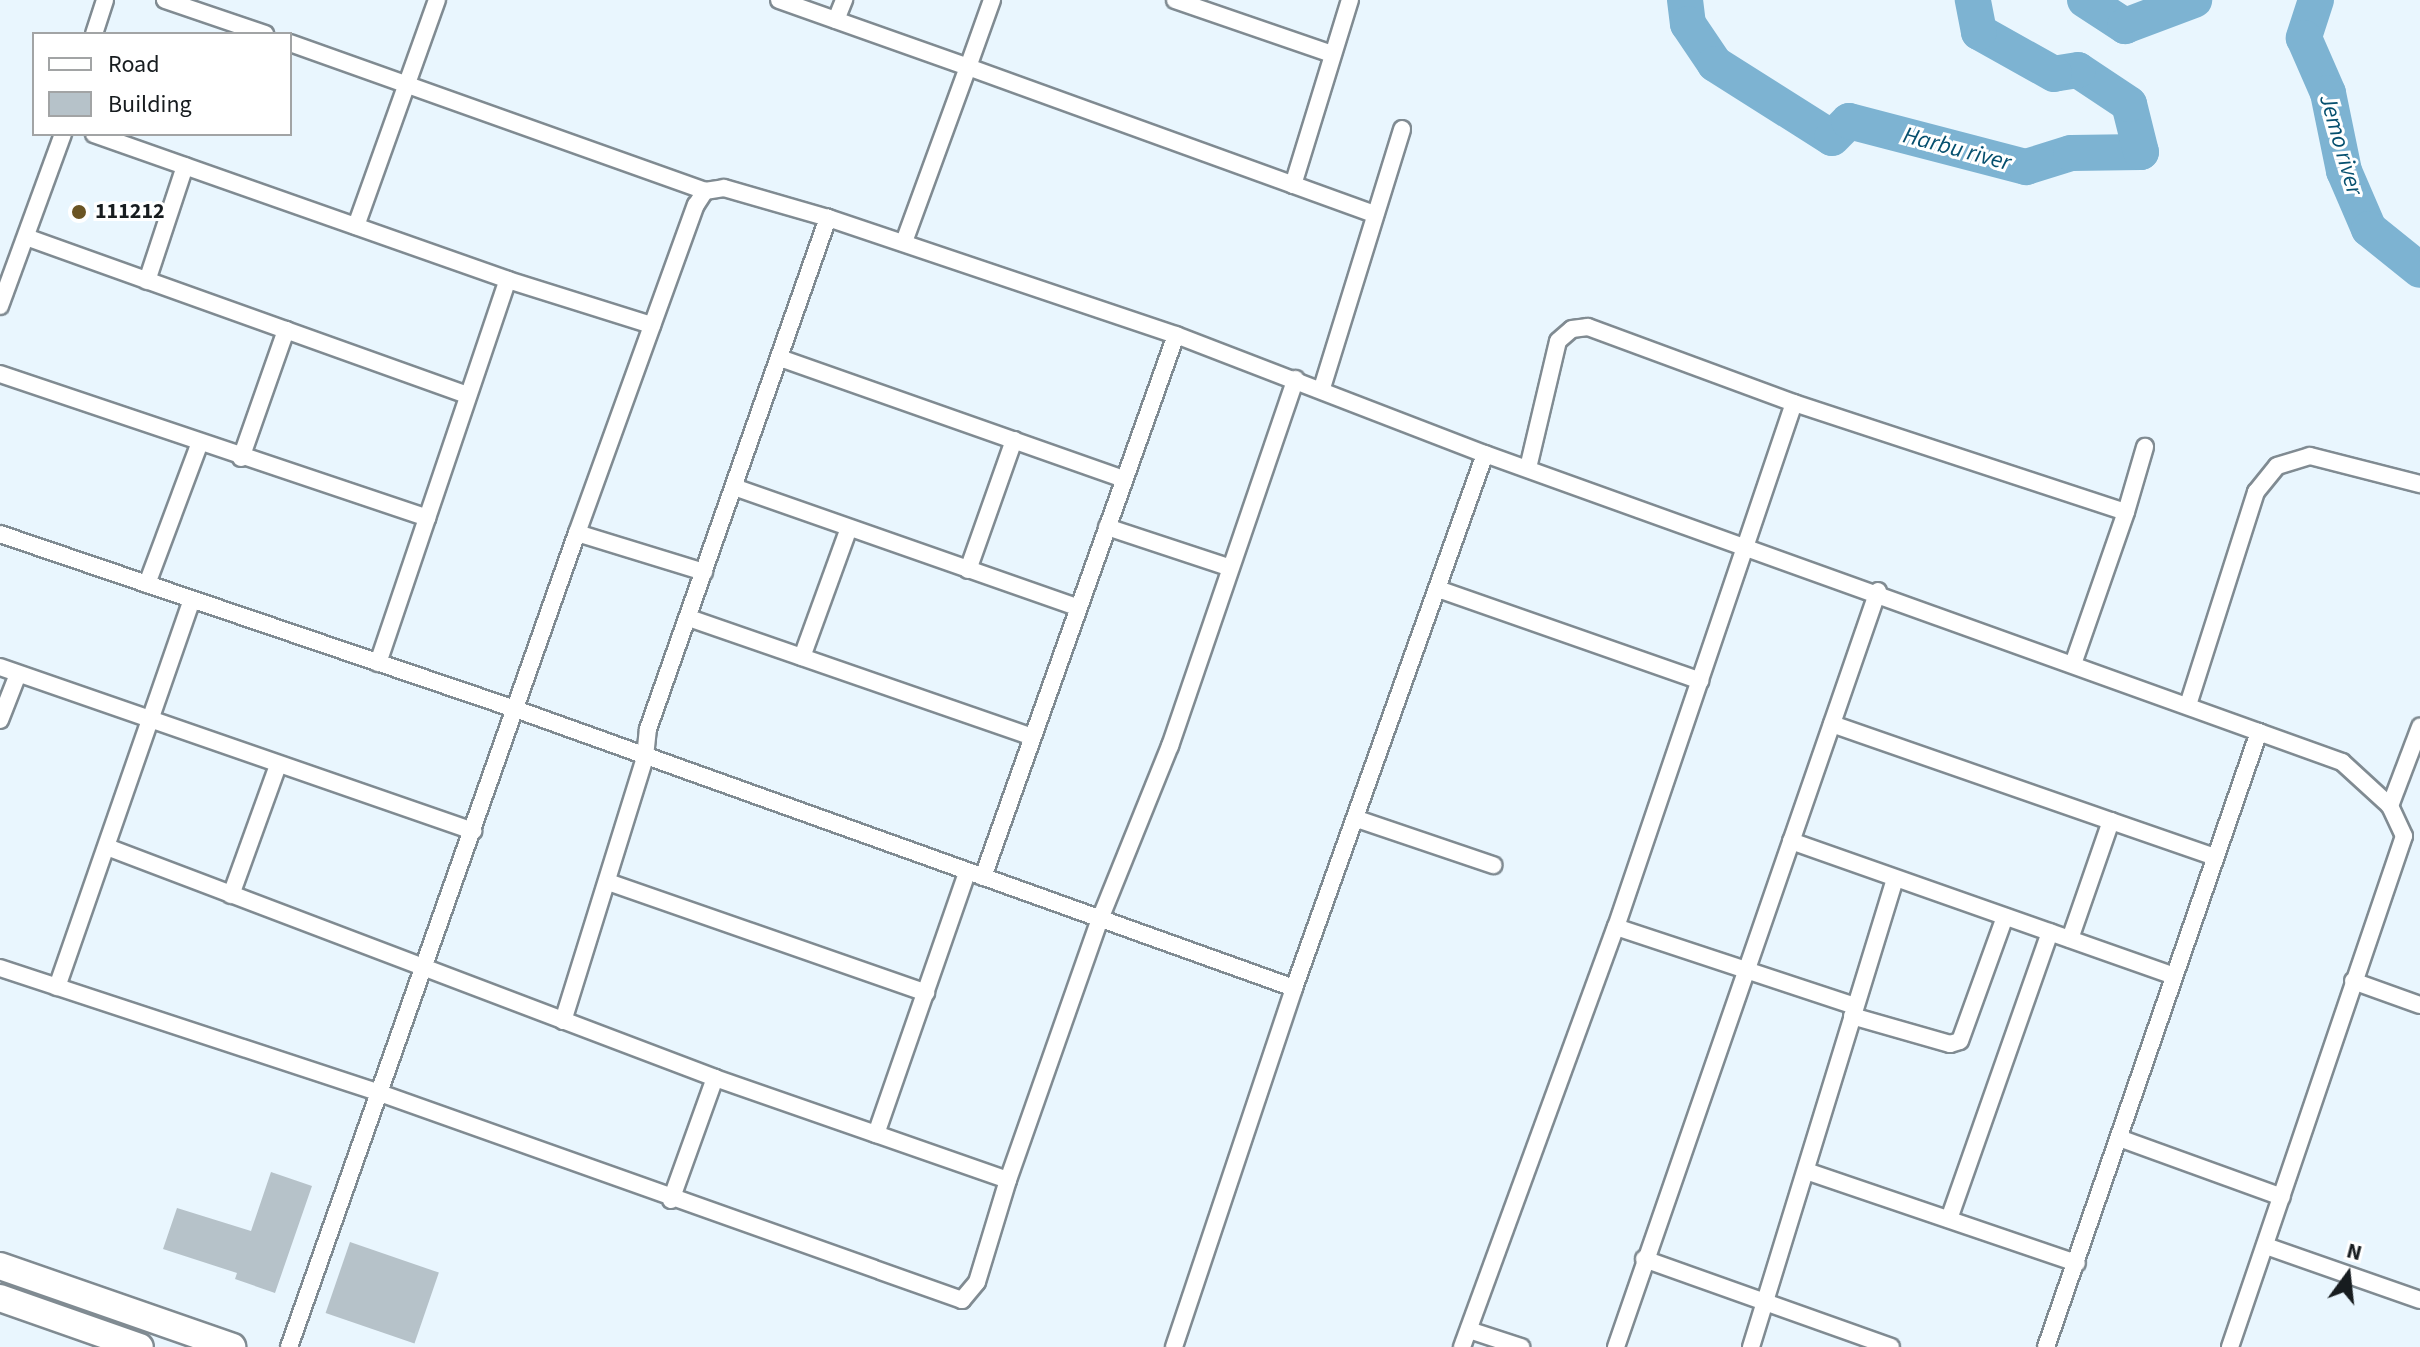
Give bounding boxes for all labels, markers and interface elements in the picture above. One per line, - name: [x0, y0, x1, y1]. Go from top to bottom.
- legend: [32, 32, 292, 136]
- text: Road: [108, 47, 160, 82]
- text: Building: [108, 87, 192, 122]
- water label: Jemo river: [2313, 91, 2369, 199]
- water label: Harbu river: [1900, 121, 2014, 177]
- place label: 111212: [95, 199, 165, 225]
- marker: 111212: [70, 203, 88, 221]
- text: N: [2343, 1234, 2365, 1269]
- north arrow: [2308, 1235, 2388, 1315]

